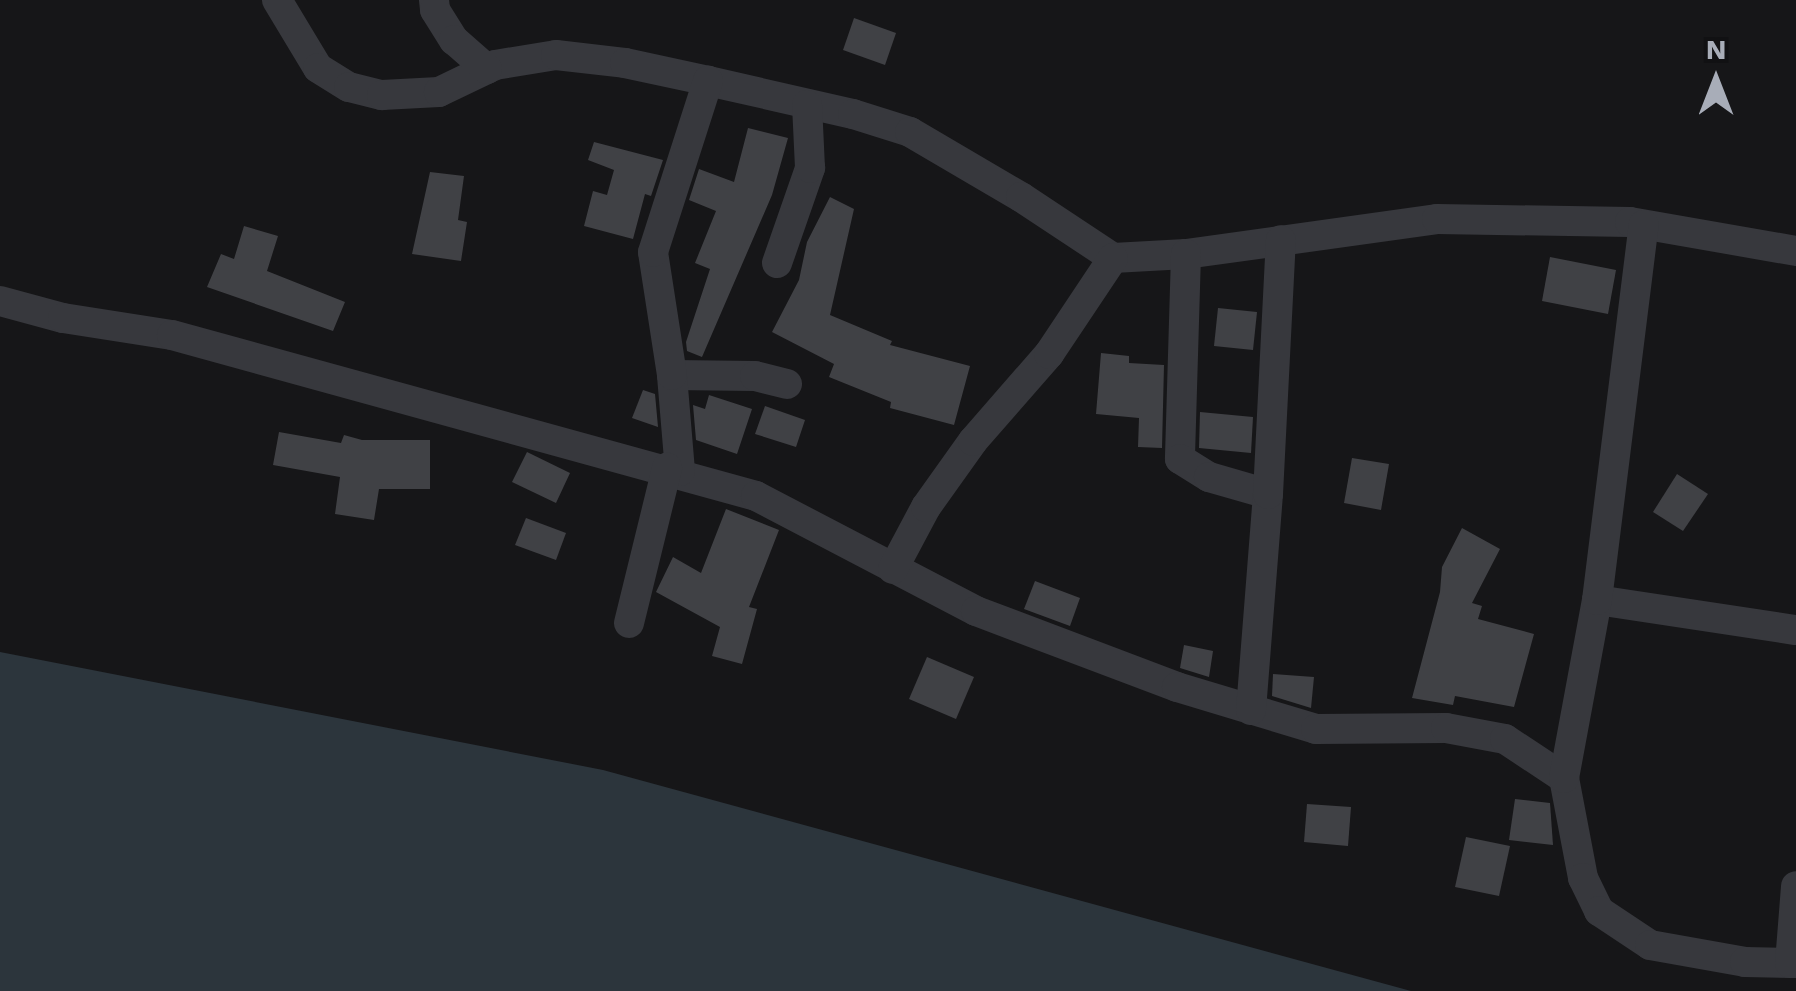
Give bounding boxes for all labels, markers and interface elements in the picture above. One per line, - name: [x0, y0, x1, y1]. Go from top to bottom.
- north arrow: [1666, 30, 1766, 130]
- text: N: [1706, 33, 1726, 66]

